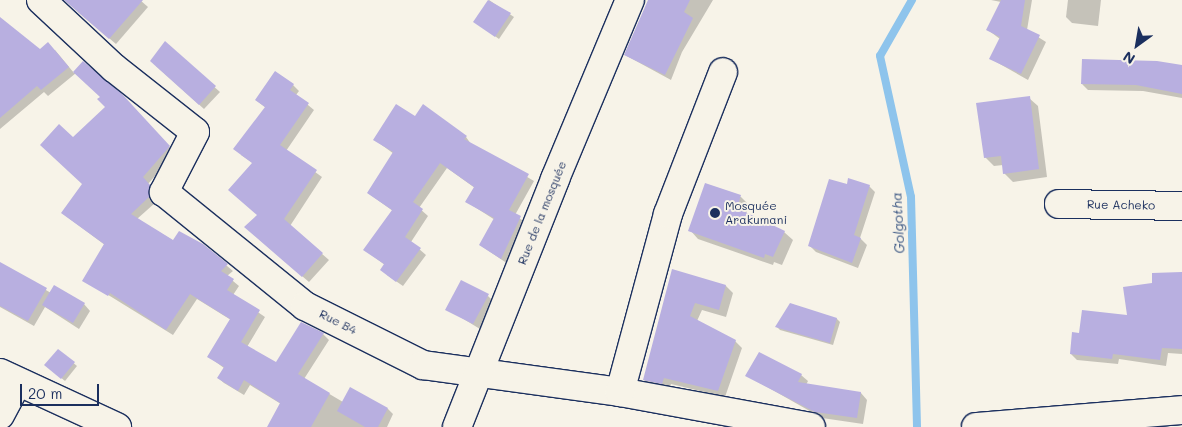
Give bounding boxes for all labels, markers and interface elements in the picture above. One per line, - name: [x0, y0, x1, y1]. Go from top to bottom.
- north arrow: [1112, 20, 1162, 70]
- text: N: [1119, 47, 1138, 69]
- street label: Rue de la mosquée: [515, 159, 569, 267]
- water label: Golgotha: [888, 192, 908, 254]
- street label: Rue Acheko: [1087, 197, 1155, 213]
- place label: Mosquée Arakumani: [725, 199, 787, 227]
- marker: Mosquée Arakumani: [709, 207, 721, 219]
- street label: Rue B4: [317, 307, 359, 337]
- scale bar: [22, 374, 101, 406]
- text: 20 m: [28, 383, 62, 403]

